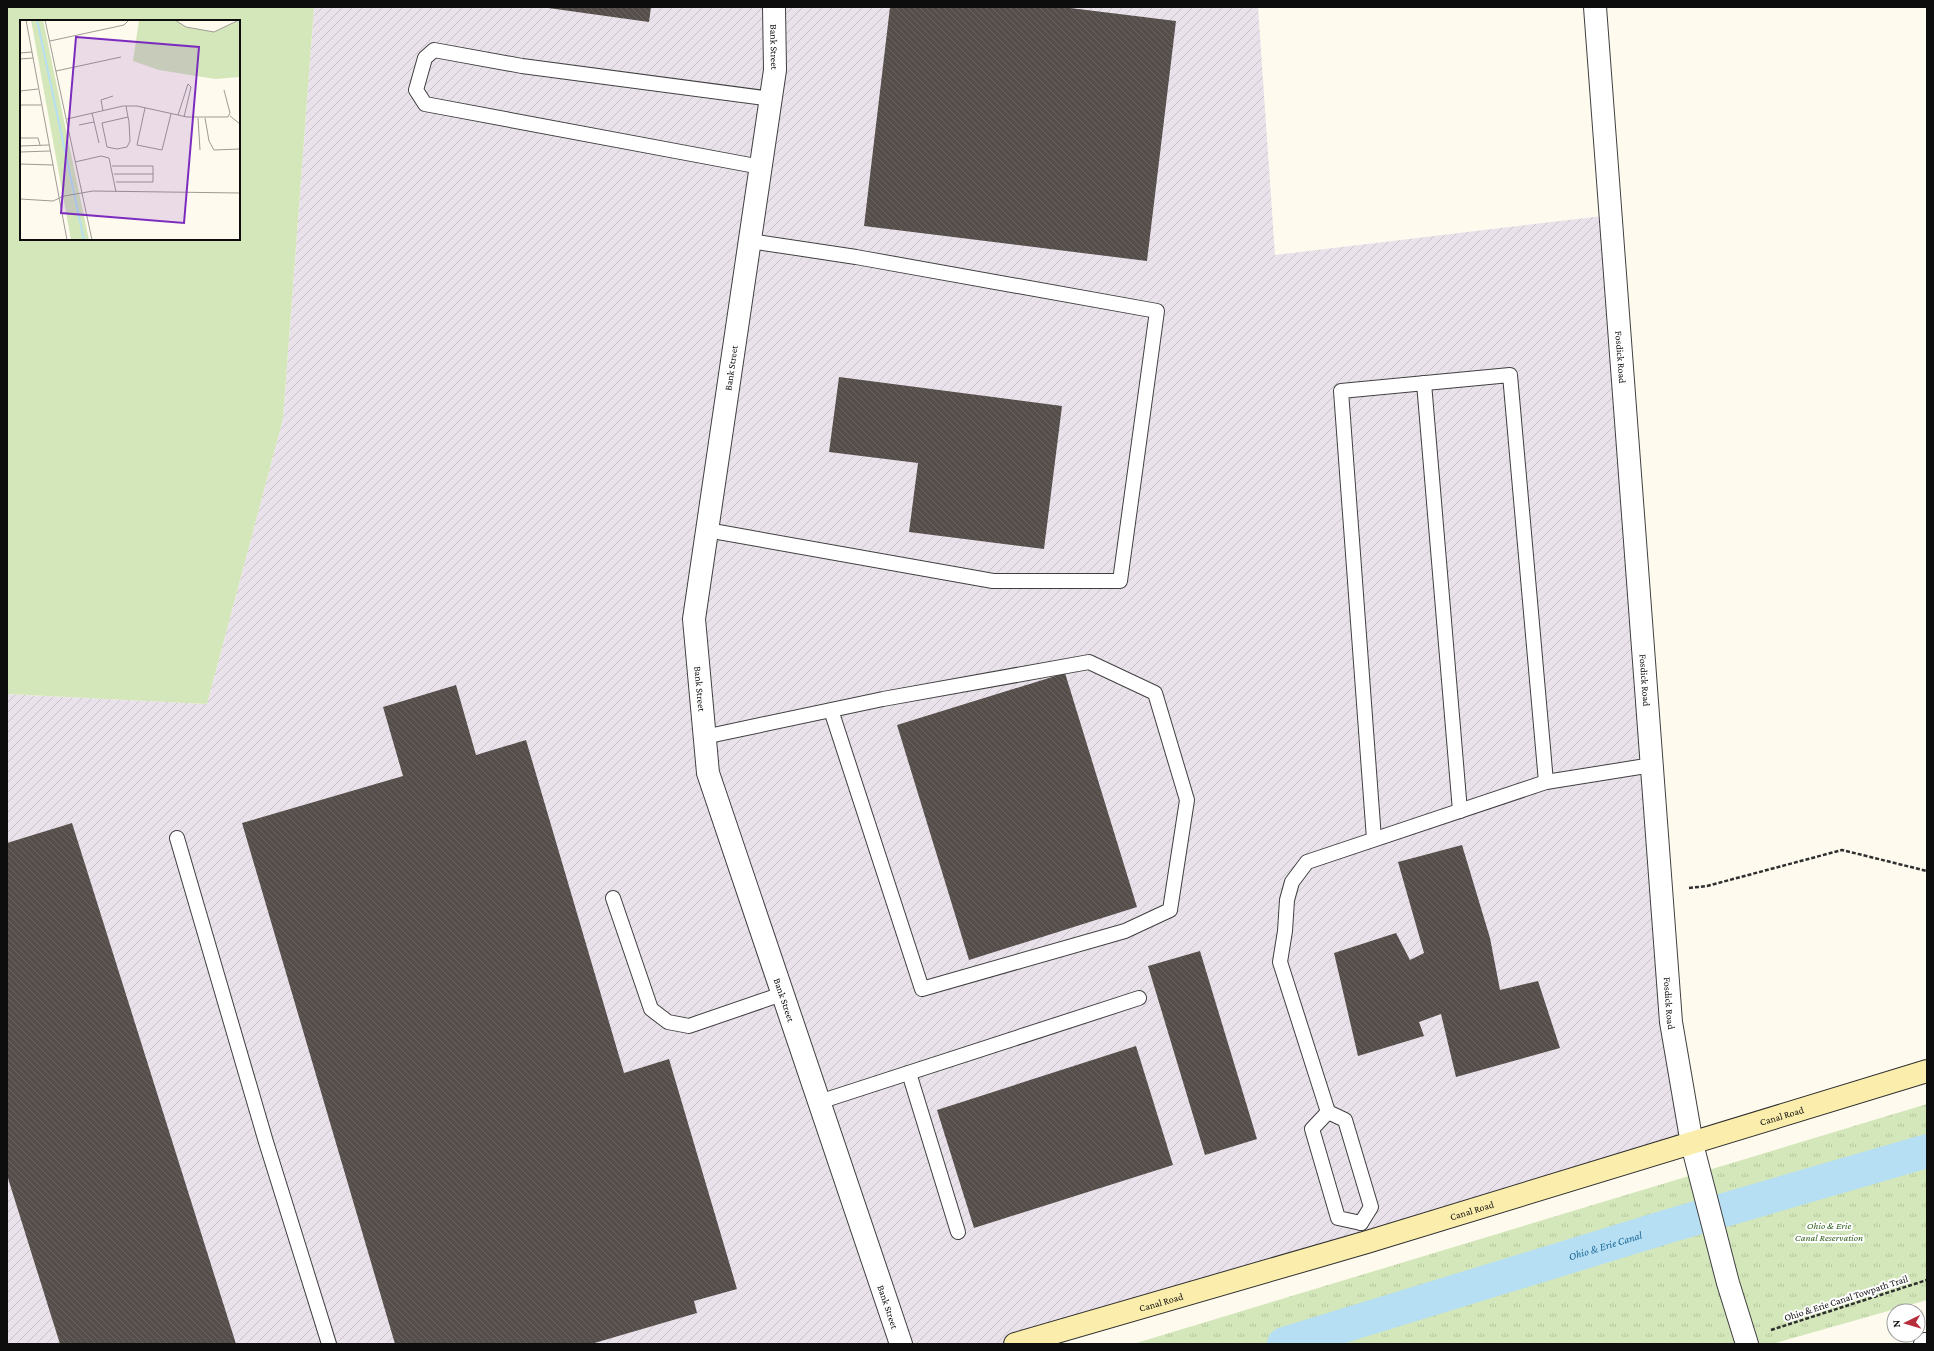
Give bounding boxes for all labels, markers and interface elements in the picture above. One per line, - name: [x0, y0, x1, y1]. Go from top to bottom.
- inset map: [20, 20, 240, 240]
- street label: Bank Street: [769, 24, 781, 71]
- street label: Fosdick Road: [1614, 330, 1629, 384]
- street label: Bank Street: [722, 344, 740, 391]
- street label: Fosdick Road: [1638, 653, 1653, 707]
- street label: Bank Street: [693, 666, 708, 713]
- street label: Bank Street: [772, 976, 797, 1024]
- street label: Fosdick Road: [1662, 977, 1678, 1031]
- street label: Canal Road: [1758, 1103, 1806, 1127]
- street label: Canal Road: [1448, 1198, 1496, 1222]
- park label: Ohio & Erie Canal Reservation: [1795, 1220, 1863, 1243]
- water label: Ohio & Erie Canal: [1567, 1229, 1644, 1262]
- street label: Ohio & Erie Canal Towpath Trail: [1783, 1273, 1910, 1323]
- street label: Bank Street: [876, 1283, 901, 1331]
- street label: Canal Road: [1138, 1290, 1185, 1313]
- north arrow: [1886, 1303, 1926, 1343]
- text: N: [1890, 1319, 1902, 1328]

